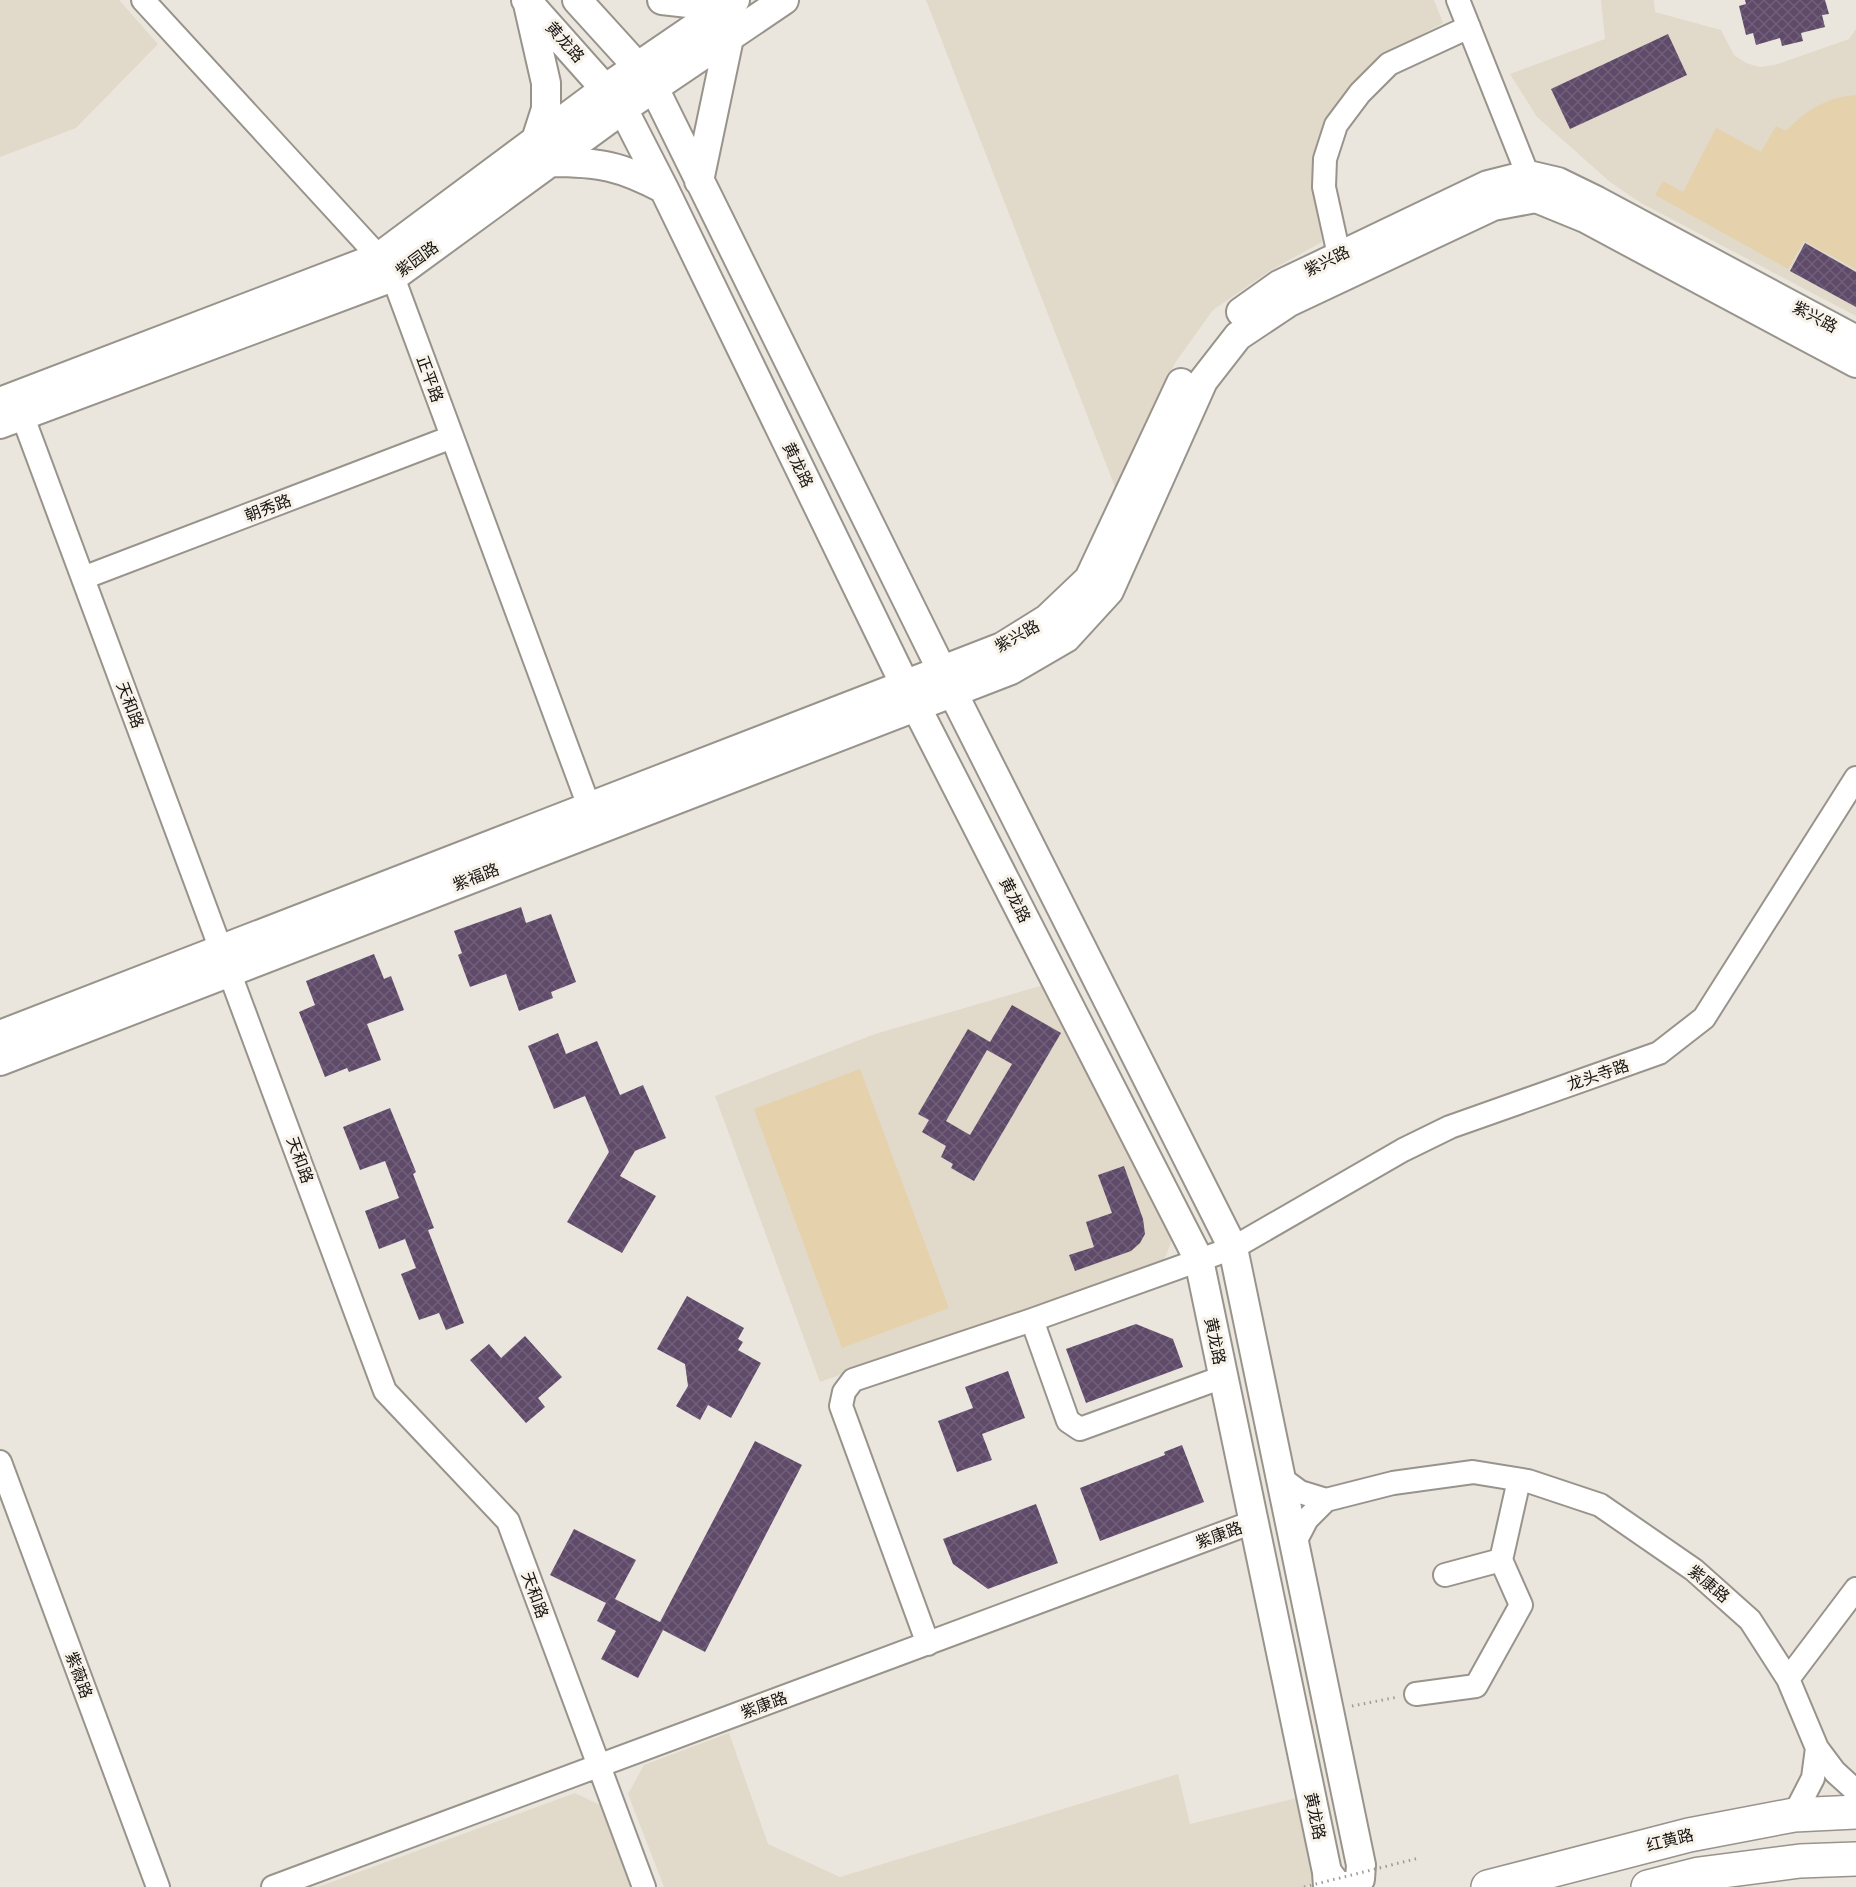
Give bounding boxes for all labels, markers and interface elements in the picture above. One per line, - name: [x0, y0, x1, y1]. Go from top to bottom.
- street label: 黄龙路: [542, 18, 588, 66]
- street label: 紫园路: [392, 237, 442, 281]
- street label: 紫兴路: [1301, 242, 1353, 280]
- street label: 紫兴路: [1789, 297, 1841, 337]
- street label: 正平路: [413, 353, 447, 405]
- street label: 黄龙路: [779, 439, 817, 491]
- street label: 朝秀路: [242, 491, 294, 525]
- street label: 紫兴路: [991, 616, 1043, 656]
- street label: 天和路: [113, 679, 147, 731]
- street label: 紫福路: [450, 860, 502, 894]
- street label: 黄龙路: [996, 874, 1034, 926]
- street label: 龙头寺路: [1565, 1056, 1631, 1094]
- street label: 天和路: [283, 1134, 317, 1186]
- street label: 黄龙路: [1201, 1316, 1229, 1366]
- street label: 紫康路: [1193, 1518, 1245, 1552]
- street label: 紫康路: [1685, 1561, 1733, 1607]
- street label: 天和路: [518, 1569, 552, 1621]
- street label: 紫薇路: [62, 1649, 96, 1701]
- street label: 紫康路: [738, 1688, 790, 1722]
- street label: 黄龙路: [1301, 1791, 1329, 1841]
- street label: 红黄路: [1644, 1825, 1696, 1855]

